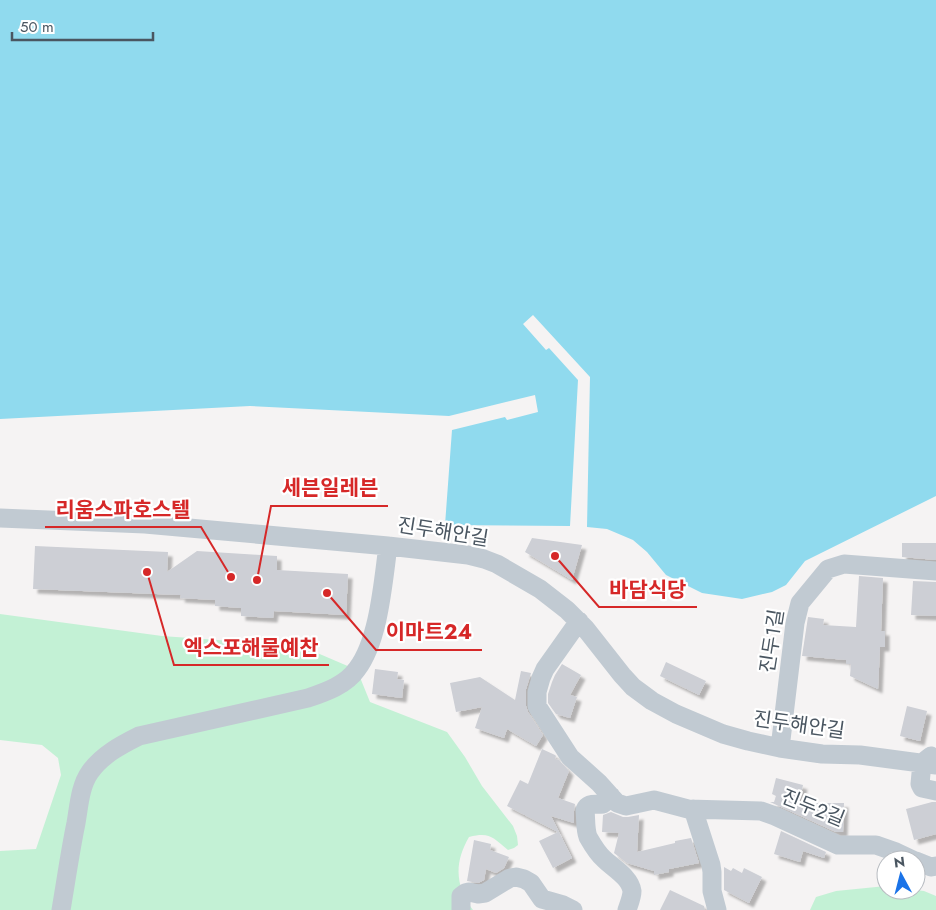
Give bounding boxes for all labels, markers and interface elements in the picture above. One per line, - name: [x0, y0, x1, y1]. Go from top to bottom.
- scale bar: [12, 10, 154, 42]
- text: 50 m: [20, 16, 54, 38]
- callout: 세븐일레븐: [271, 470, 388, 506]
- text: 세븐일레븐: [282, 473, 378, 503]
- callout: 리움스파호스텔: [45, 491, 201, 527]
- text: 리움스파호스텔: [55, 495, 191, 525]
- street label: 진두해안길: [395, 510, 491, 554]
- callout: 바담식당: [599, 571, 697, 607]
- text: 바담식당: [609, 575, 687, 605]
- street label: 진두1길: [753, 607, 791, 675]
- callout: 이마트24: [376, 614, 482, 650]
- text: 이마트24: [386, 617, 472, 647]
- callout: 엑스포해물예찬: [174, 629, 329, 665]
- text: 엑스포해물예찬: [183, 633, 319, 663]
- street label: 진두해안길: [751, 704, 847, 746]
- street label: 진두2길: [777, 782, 849, 834]
- north arrow: [876, 850, 926, 900]
- text: N: [893, 851, 906, 873]

